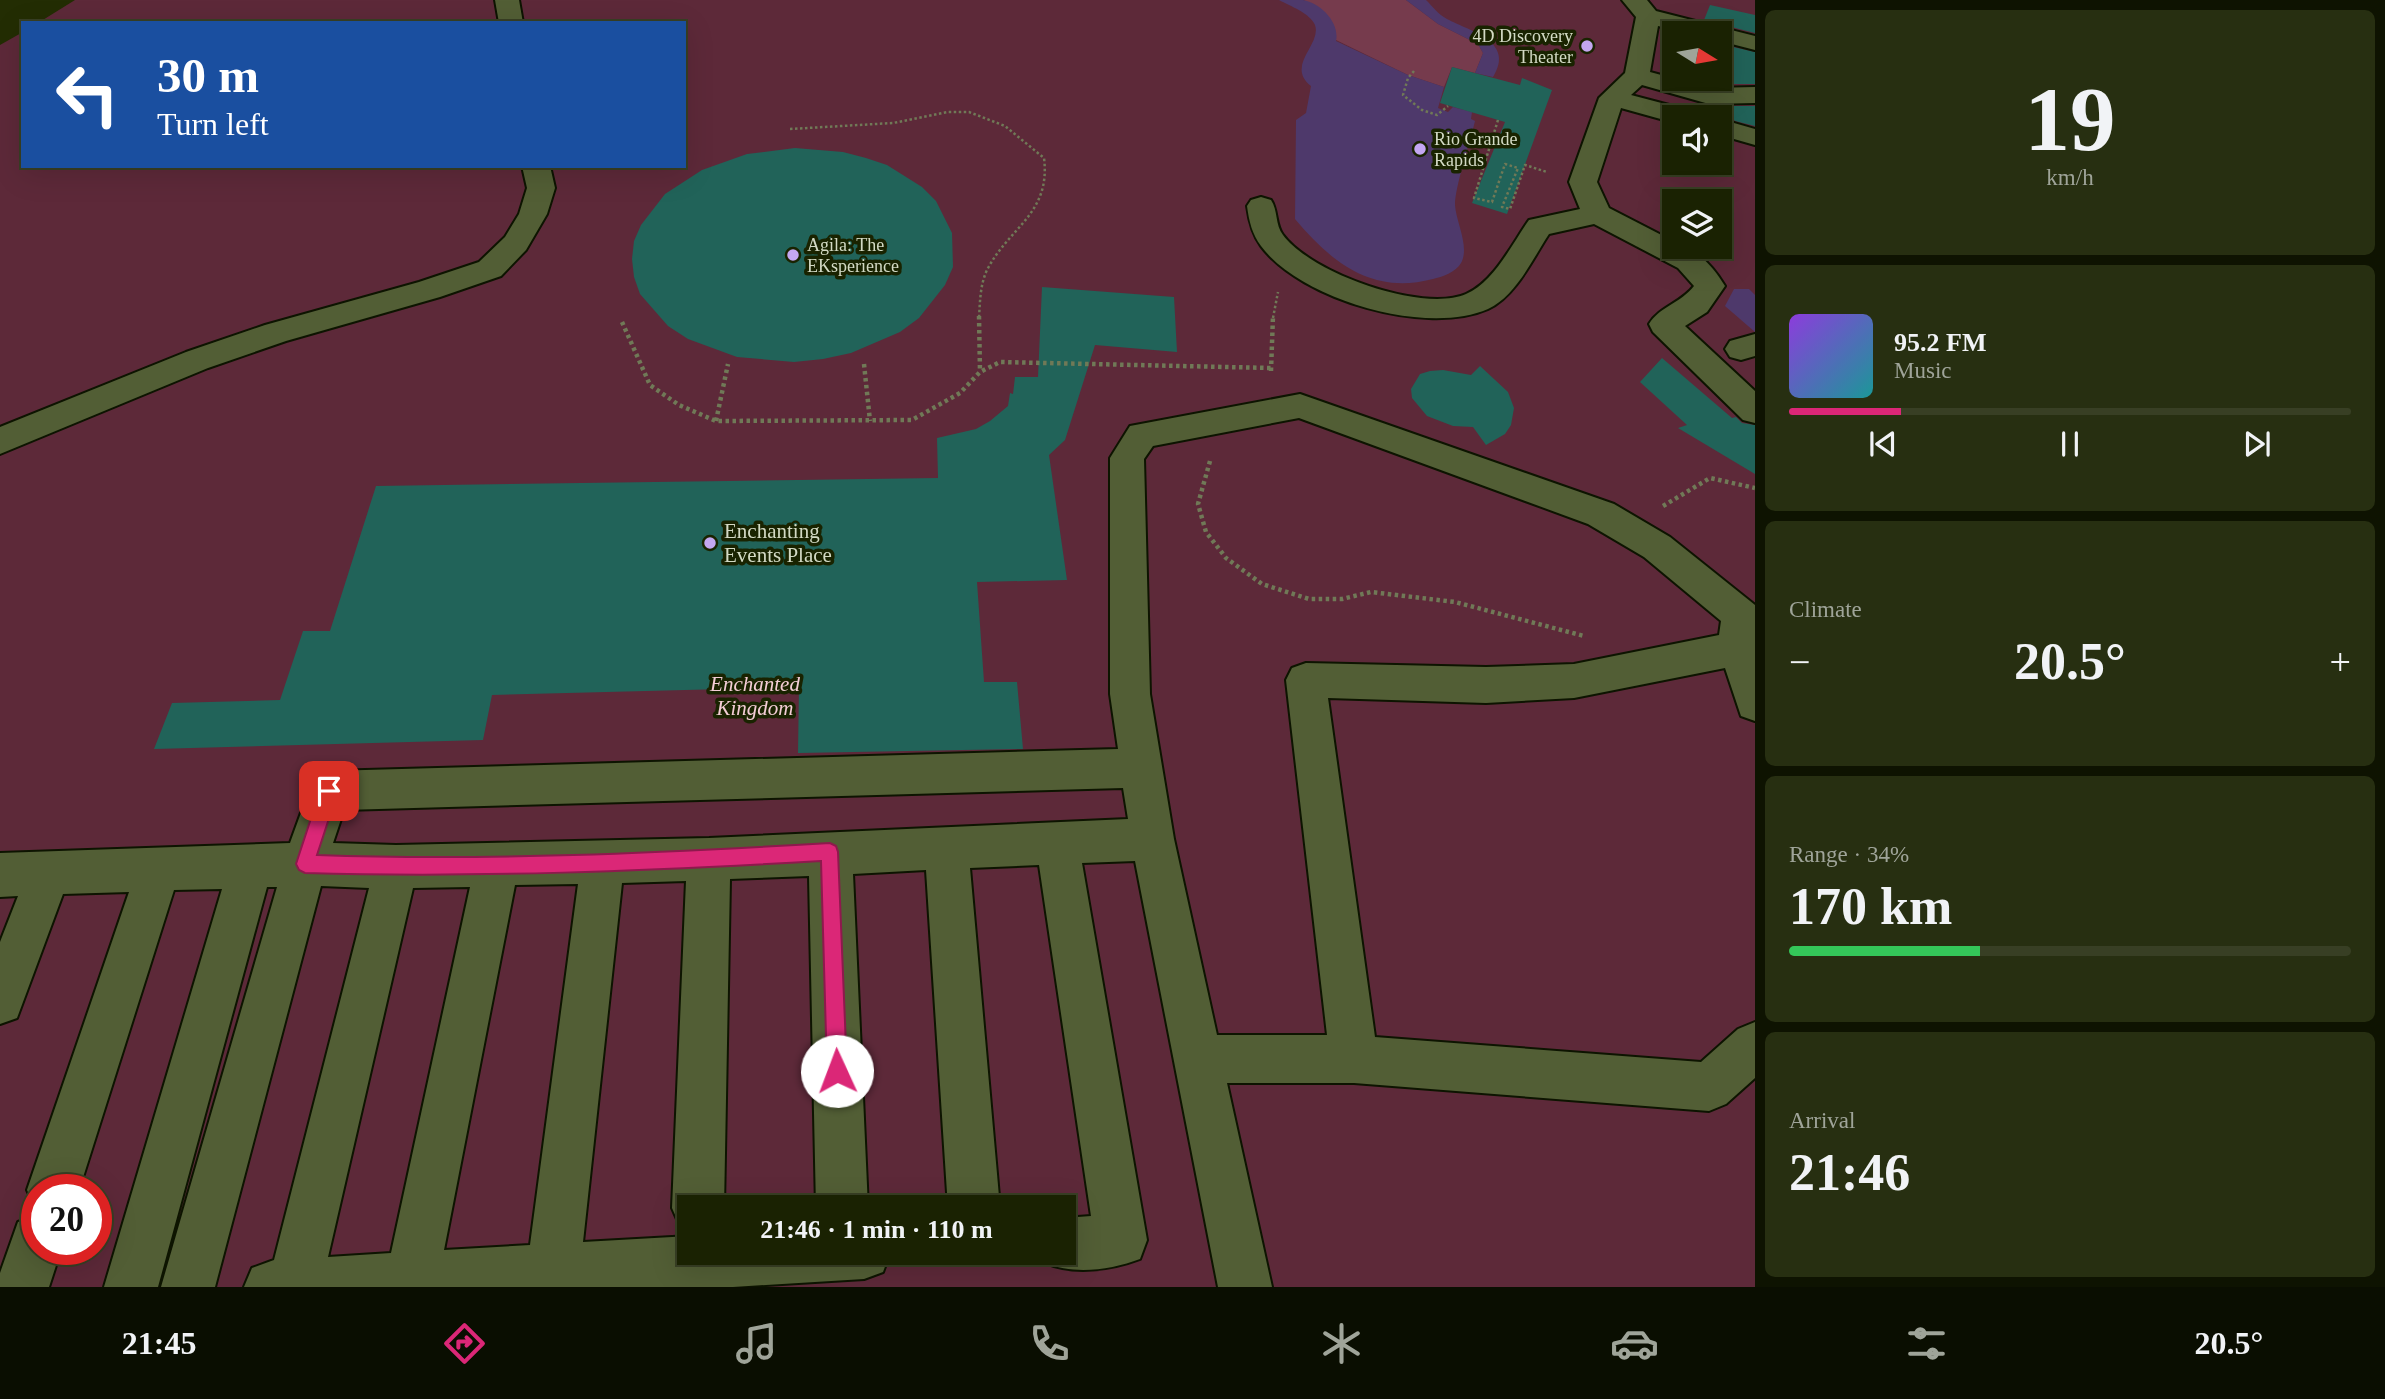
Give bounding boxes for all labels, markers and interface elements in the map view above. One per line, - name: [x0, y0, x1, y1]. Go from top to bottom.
- north arrow: [1662, 21, 1732, 91]
- map controls: [1662, 21, 1732, 259]
- place label: 4D Discovery Theater: [1473, 26, 1573, 67]
- marker: 4D Discovery Theater: [1579, 38, 1595, 54]
- text: 30 m: [157, 48, 259, 103]
- icon: left: [42, 49, 133, 140]
- text: 19: [2025, 69, 2116, 170]
- button: sound: [1662, 105, 1732, 175]
- text: Turn left: [157, 106, 269, 142]
- place label: Rio Grande Rapids: [1434, 129, 1517, 170]
- marker: Rio Grande Rapids: [1412, 141, 1428, 157]
- text: km/h: [2046, 165, 2094, 190]
- button: layers: [1662, 189, 1732, 259]
- place label: Agila: The EKsperience: [807, 235, 899, 276]
- marker: Agila: The EKsperience: [785, 247, 801, 263]
- text: 95.2 FM: [1894, 328, 1986, 357]
- text: Music: [1894, 358, 1952, 383]
- icon: previous: [1864, 425, 1902, 463]
- icon: pause: [2051, 425, 2089, 463]
- icon: next: [2238, 425, 2276, 463]
- place label: Enchanting Events Place: [724, 519, 832, 567]
- marker: Enchanting Events Place: [702, 535, 718, 551]
- text: Climate: [1789, 597, 1862, 622]
- text: 20.5°: [2014, 633, 2126, 690]
- text: −: [1789, 641, 1810, 683]
- text: +: [2330, 641, 2351, 683]
- park label: Enchanted Kingdom: [709, 672, 800, 720]
- pin: [299, 761, 359, 821]
- icon: arrive: [310, 772, 348, 810]
- text: Range · 34%: [1789, 842, 1909, 867]
- text: 170 km: [1789, 878, 1952, 935]
- position arrow: [800, 1034, 874, 1108]
- text: Arrival: [1789, 1108, 1855, 1133]
- text: 21:46: [1789, 1144, 1910, 1201]
- speed limit sign: 20: [21, 1174, 112, 1265]
- text: 21:46 · 1 min · 110 m: [760, 1215, 993, 1244]
- icon: directions: [440, 1319, 489, 1368]
- icon: music: [732, 1319, 781, 1368]
- icon: phone: [1025, 1319, 1074, 1368]
- icon: climate: [1317, 1319, 1366, 1368]
- icon: car: [1610, 1319, 1659, 1368]
- icon: filters: [1902, 1319, 1951, 1368]
- text: 21:45: [122, 1325, 196, 1361]
- text: 20.5°: [2194, 1325, 2263, 1361]

